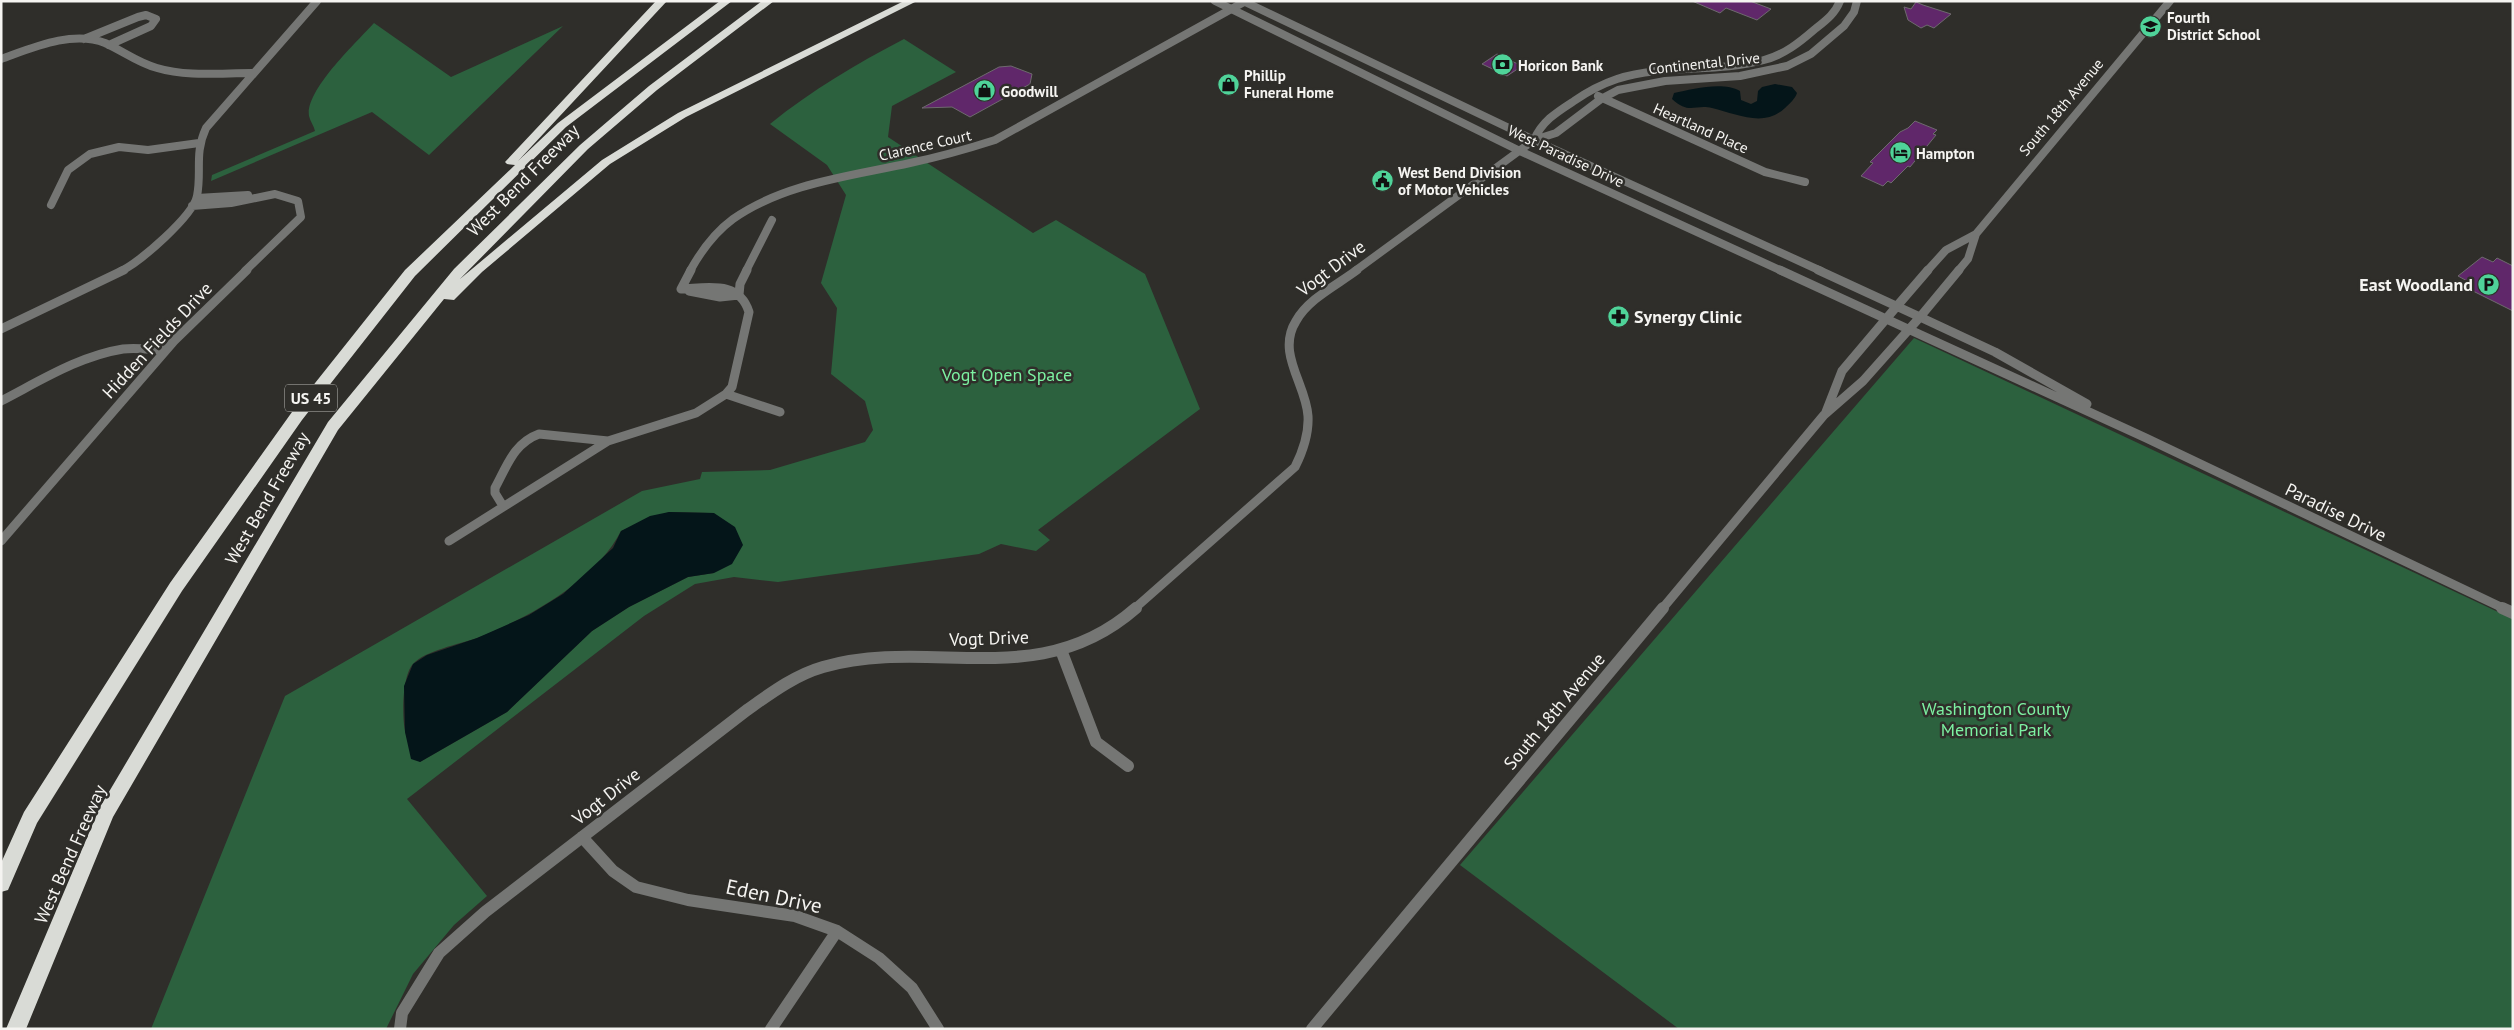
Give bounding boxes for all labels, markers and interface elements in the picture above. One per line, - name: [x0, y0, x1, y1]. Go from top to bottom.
- place label: Fourth District School: [2167, 8, 2261, 44]
- school or university icon: Fourth District School: [2139, 14, 2163, 38]
- street label: Continental Drive: [1647, 48, 1761, 78]
- bank icon: Horicon Bank: [1490, 53, 1514, 77]
- street label: South 18th Avenue: [2015, 54, 2107, 160]
- place label: Horicon Bank: [1518, 56, 1604, 75]
- place label: Phillip Funeral Home: [1244, 66, 1334, 102]
- shop icon: Phillip Funeral Home: [1216, 72, 1240, 96]
- shop icon: Goodwill: [973, 79, 997, 103]
- place label: Goodwill: [1001, 82, 1059, 101]
- street label: Heartland Place: [1650, 99, 1752, 157]
- street label: West Bend Freeway: [462, 119, 584, 241]
- street label: West Paradise Drive: [1505, 121, 1627, 191]
- street label: Clarence Court: [877, 125, 973, 165]
- hotel icon: Hampton: [1888, 141, 1912, 165]
- place label: Hampton: [1916, 144, 1975, 163]
- place label: West Bend Division of Motor Vehicles: [1398, 163, 1521, 199]
- public building icon: West Bend Division of Motor Vehicles: [1370, 169, 1394, 193]
- street label: Vogt Drive: [1291, 235, 1370, 302]
- parking icon: East Woodland: [2477, 272, 2501, 296]
- place label: East Woodland: [2359, 273, 2473, 296]
- street label: Hidden Fields Drive: [97, 277, 217, 403]
- pharmacy icon: Synergy Clinic: [1606, 304, 1630, 328]
- place label: Synergy Clinic: [1634, 305, 1742, 328]
- park label: Vogt Open Space: [941, 363, 1072, 386]
- road number: US 45: [285, 384, 337, 412]
- street label: West Bend Freeway: [220, 427, 315, 569]
- street label: Paradise Drive: [2282, 478, 2390, 546]
- street label: Vogt Drive: [948, 625, 1029, 651]
- street label: South 18th Avenue: [1498, 648, 1610, 774]
- park label: Washington County Memorial Park: [1922, 697, 2071, 741]
- street label: Vogt Drive: [567, 762, 645, 830]
- street label: West Bend Freeway: [29, 780, 111, 927]
- street label: Eden Drive: [724, 873, 824, 919]

